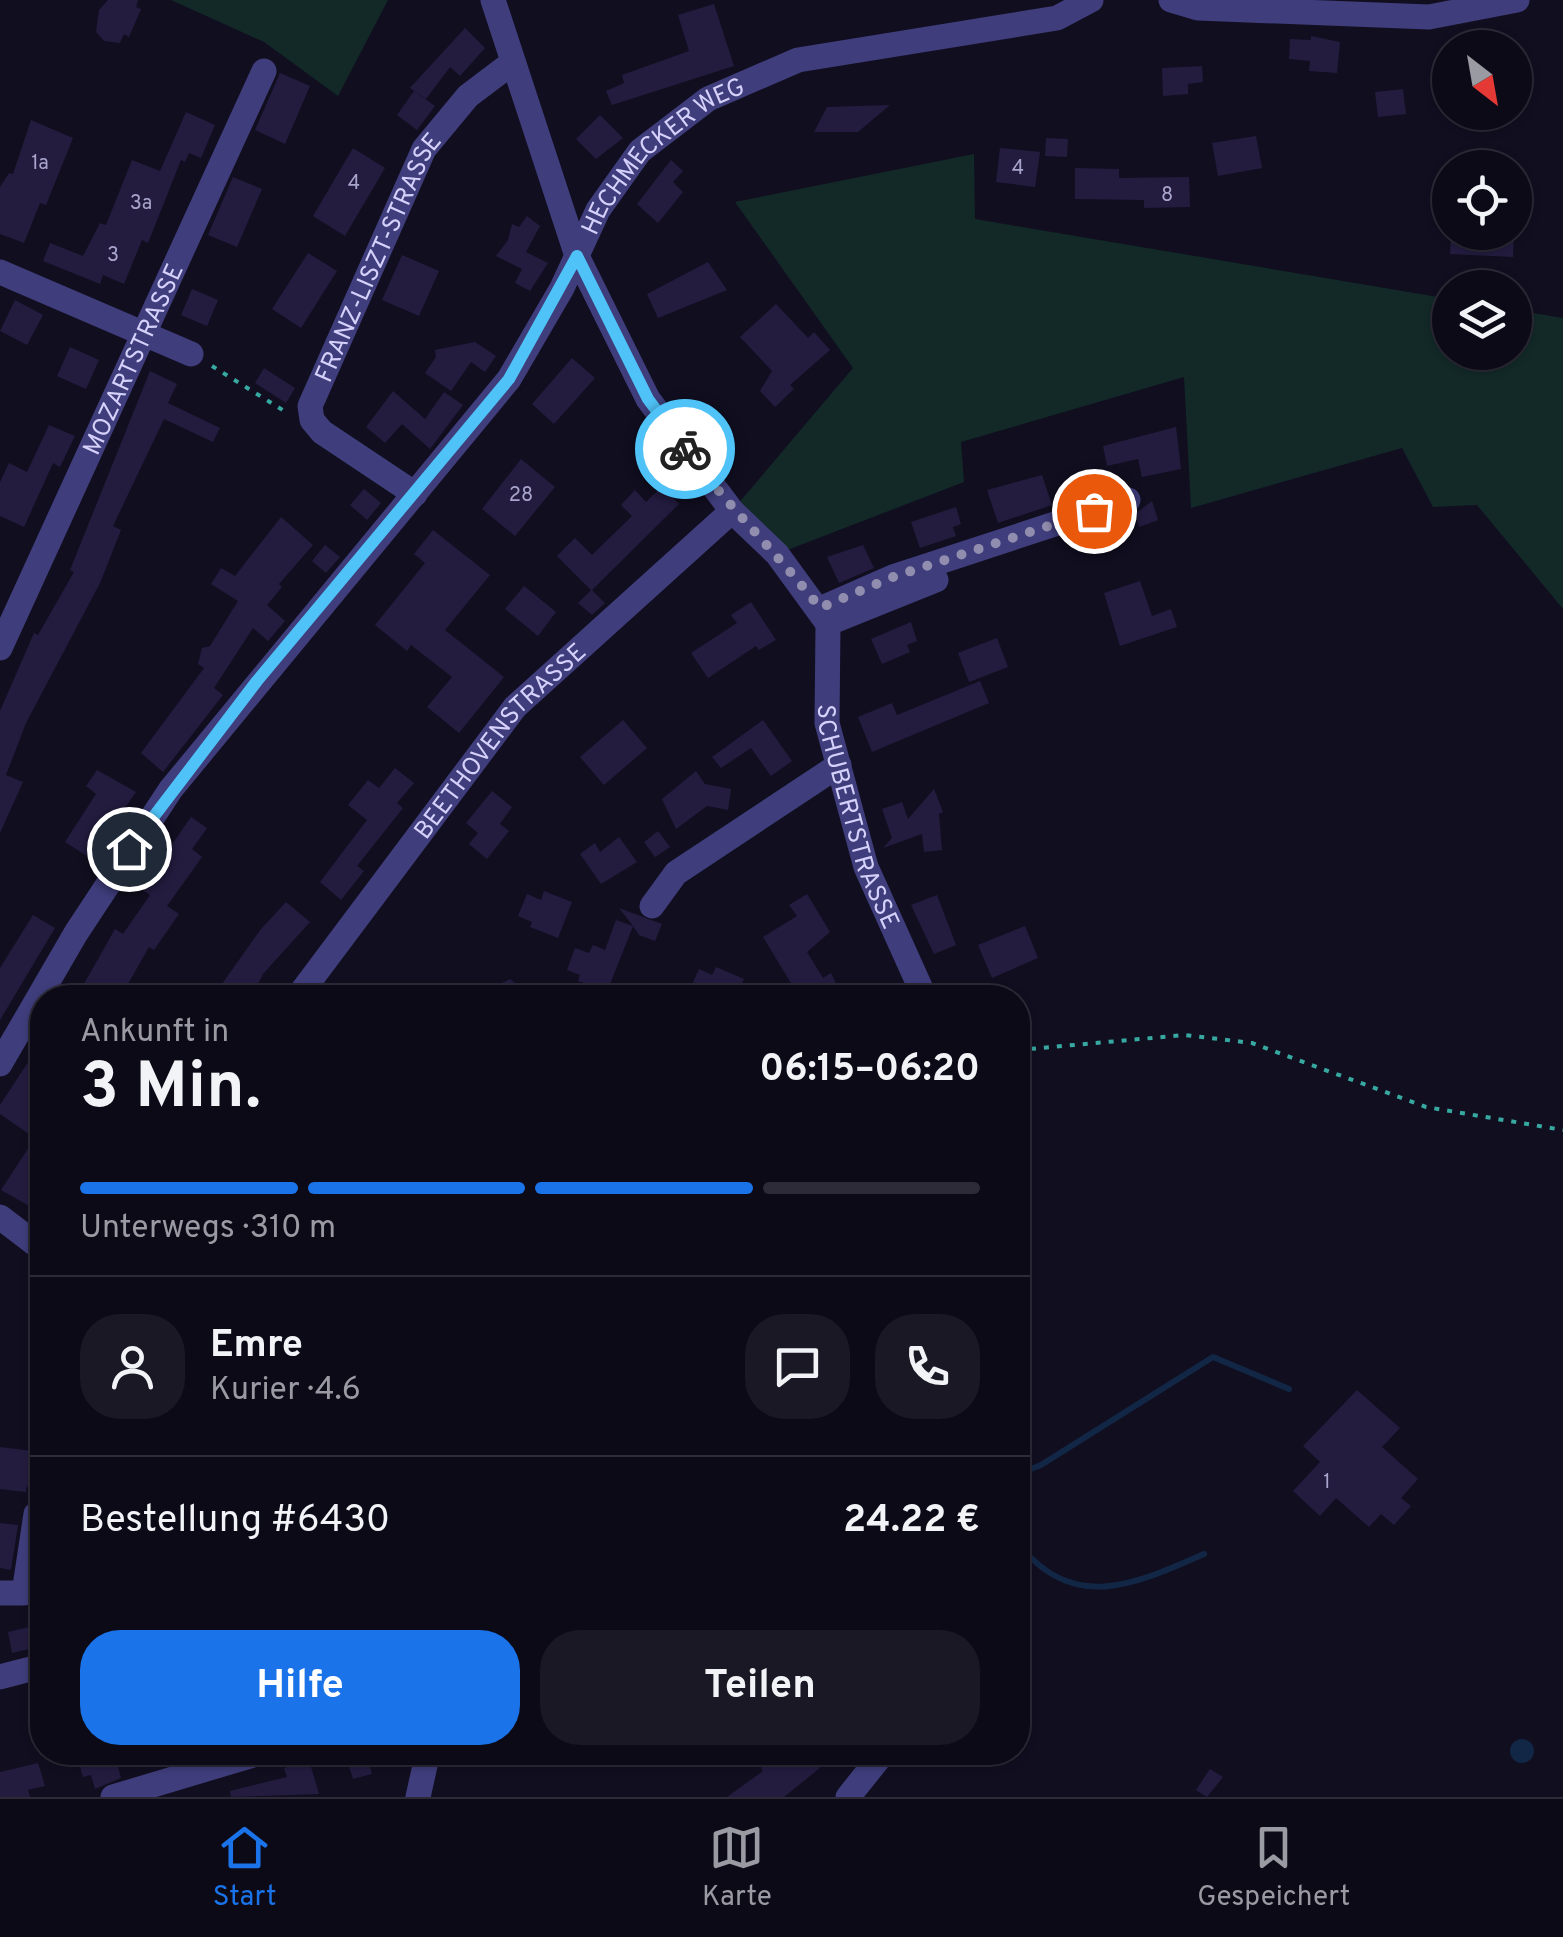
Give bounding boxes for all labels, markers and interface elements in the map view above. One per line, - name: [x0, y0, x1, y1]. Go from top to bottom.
- north arrow: [1432, 30, 1532, 130]
- map controls: [1432, 30, 1532, 370]
- street label: HECHMECKER WEG: [576, 72, 750, 241]
- street label: FRANZ-LISZT-STRASSE: [309, 127, 450, 388]
- button: locate: [1432, 150, 1532, 250]
- house number: 1a: [31, 151, 49, 177]
- house number: 4: [1012, 156, 1024, 182]
- house number: 4: [348, 171, 360, 197]
- house number: 8: [1161, 183, 1173, 209]
- house number: 3a: [130, 191, 152, 217]
- house number: 3: [107, 243, 119, 269]
- street label: MOZARTSTRASSE: [77, 259, 193, 461]
- button: layers: [1432, 270, 1532, 370]
- courier: [635, 399, 735, 499]
- icon: bike: [658, 422, 713, 477]
- pin: [1052, 469, 1137, 554]
- house number: 28: [509, 483, 533, 509]
- icon: bag: [1067, 484, 1122, 539]
- street label: BEETHOVENSTRASSE: [408, 637, 594, 847]
- street label: SCHUBERTSTRASSE: [808, 704, 905, 935]
- pin: [87, 807, 172, 892]
- icon: home: [102, 822, 157, 877]
- text: Ankunft in: [80, 1013, 229, 1053]
- text: 06:15–06:20: [759, 1046, 980, 1095]
- text: 3 Min.: [80, 1049, 261, 1131]
- text: Unterwegs · 310 m: [80, 1209, 336, 1249]
- button: person: [80, 1314, 185, 1419]
- button: chat: [745, 1314, 850, 1419]
- button: phone: [875, 1314, 980, 1419]
- text: Emre: [210, 1322, 303, 1371]
- text: Kurier · 4.6: [210, 1371, 361, 1411]
- house number: 1: [1323, 1470, 1331, 1496]
- text: Bestellung #6430: [80, 1497, 390, 1546]
- text: 24.22 €: [843, 1497, 980, 1546]
- button: Hilfe: [80, 1630, 520, 1745]
- button: Teilen: [540, 1630, 980, 1745]
- tab: Start: [213, 1820, 277, 1916]
- tab: Karte: [702, 1820, 772, 1916]
- tab: Gespeichert: [1197, 1820, 1350, 1916]

